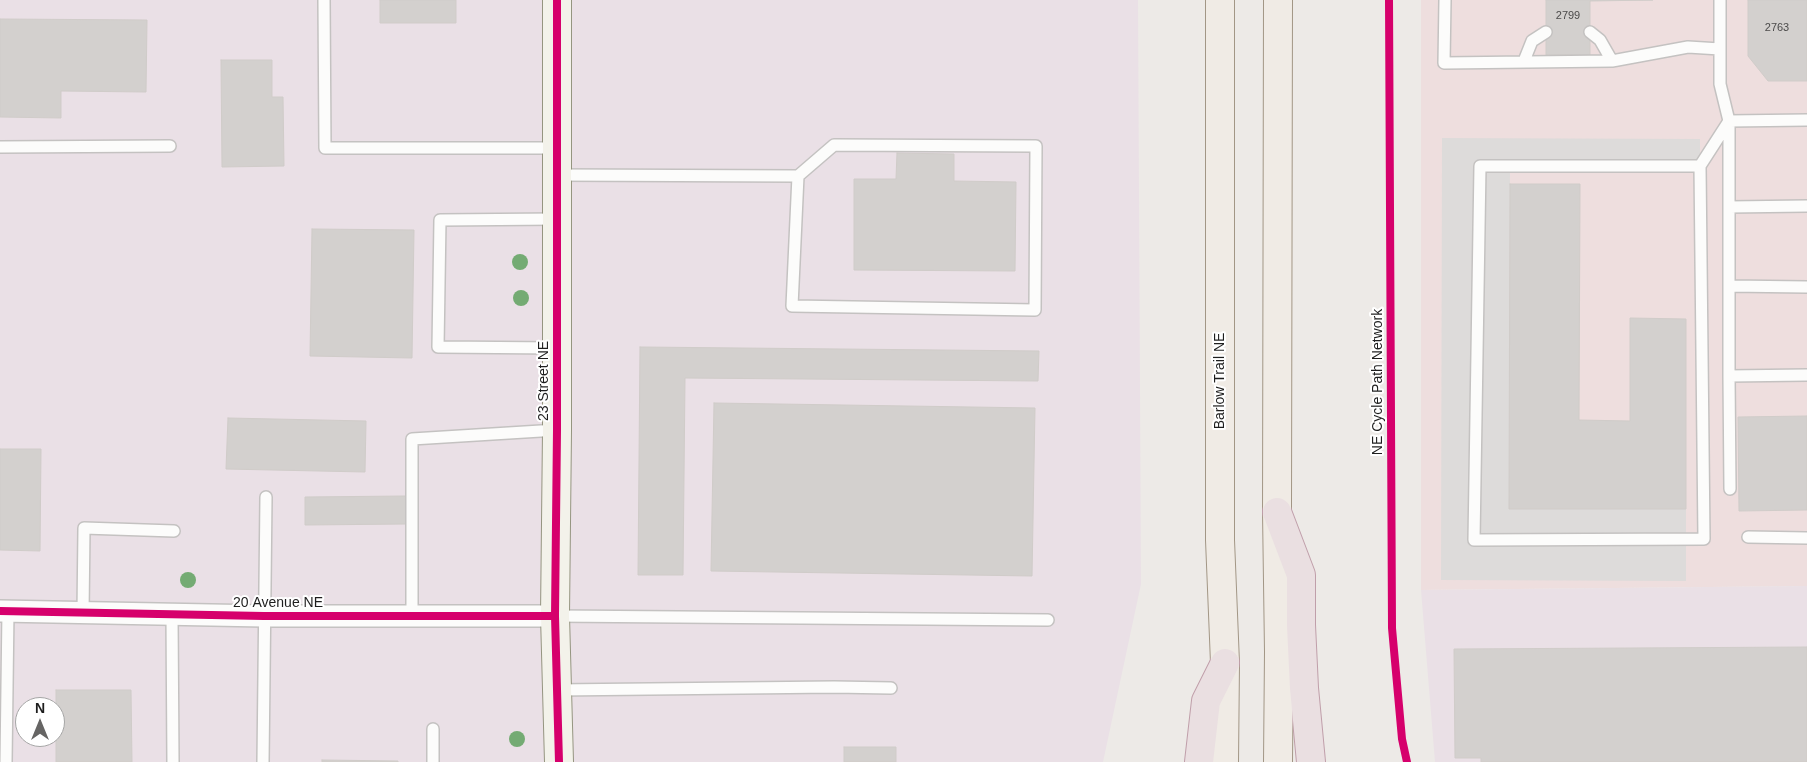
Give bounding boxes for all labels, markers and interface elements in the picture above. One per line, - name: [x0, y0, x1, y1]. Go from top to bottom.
- house number: 2799: [1556, 9, 1580, 23]
- house number: 2763: [1765, 21, 1789, 35]
- street label: NE Cycle Path Network: [1370, 309, 1386, 455]
- street label: Barlow Trail NE: [1212, 333, 1228, 429]
- street label: 23 Street NE: [536, 341, 552, 421]
- street label: 20 Avenue NE: [233, 595, 323, 611]
- north arrow: [15, 697, 65, 747]
- text: N: [35, 700, 45, 716]

